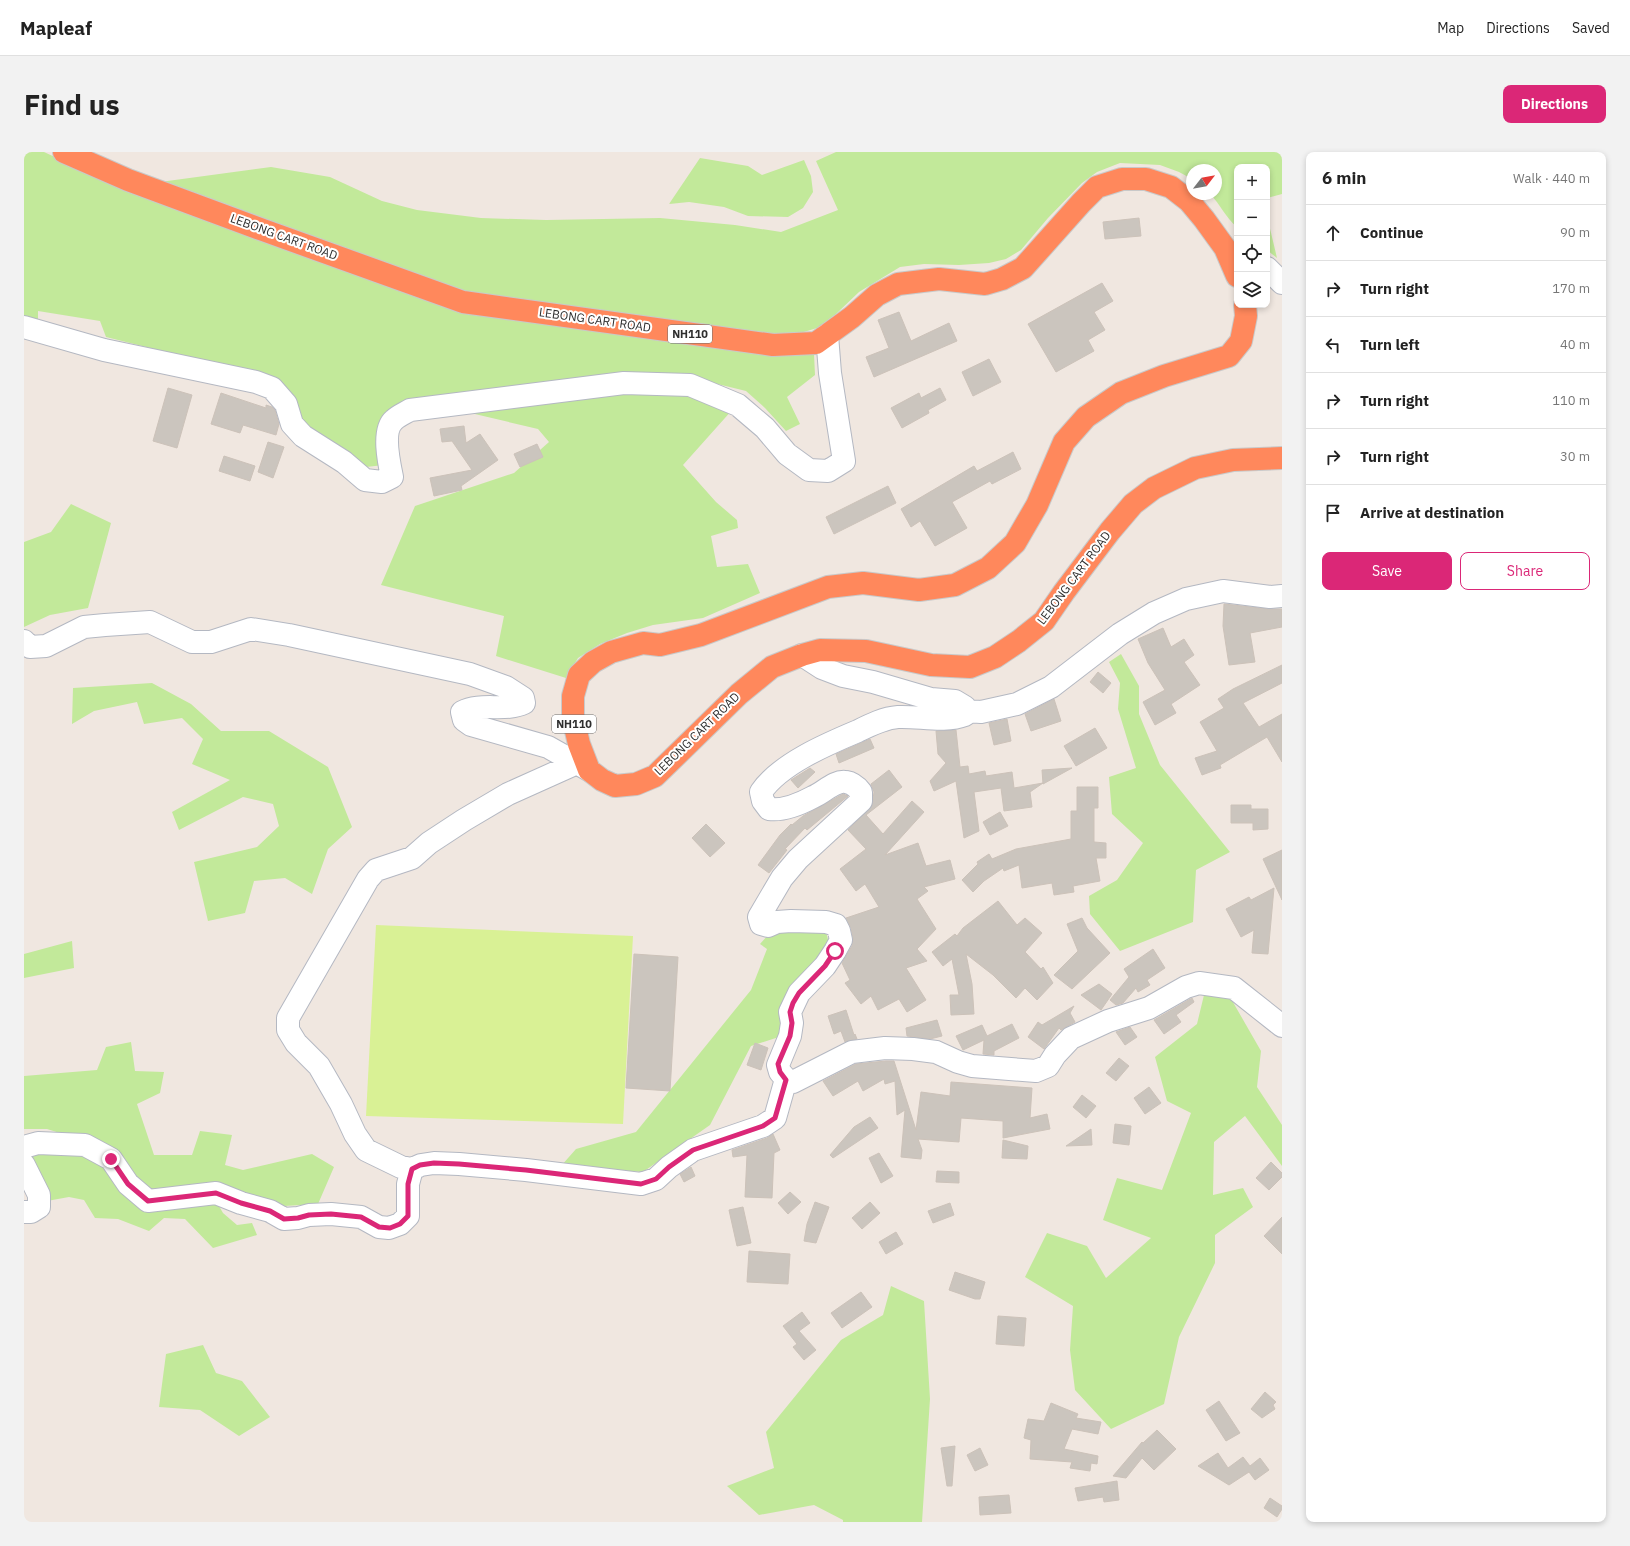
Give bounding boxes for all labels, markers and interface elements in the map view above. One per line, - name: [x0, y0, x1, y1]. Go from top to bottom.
- text: Mapleaf: [20, 16, 92, 40]
- text: Map: [1437, 19, 1464, 37]
- text: Directions: [1486, 19, 1550, 37]
- text: Saved: [1572, 19, 1610, 37]
- button: Directions: [1503, 85, 1606, 123]
- text: Find us: [24, 86, 120, 123]
- north arrow: [1186, 164, 1222, 200]
- map controls: [1234, 164, 1270, 308]
- button: +: [1234, 164, 1270, 200]
- text: 6 min: [1322, 167, 1366, 189]
- text: Walk · 440 m: [1513, 170, 1590, 187]
- button: −: [1234, 200, 1270, 236]
- street label: LEBONG CART ROAD: [229, 210, 340, 263]
- icon: ahead: [1322, 222, 1344, 244]
- text: Continue: [1360, 223, 1424, 242]
- text: 90 m: [1560, 224, 1590, 241]
- button: locate: [1234, 236, 1270, 272]
- button: layers: [1234, 272, 1270, 308]
- icon: right: [1322, 278, 1344, 300]
- text: Turn right: [1360, 279, 1429, 298]
- text: 170 m: [1552, 280, 1590, 297]
- street label: LEBONG CART ROAD: [538, 304, 652, 335]
- road number: NH110: [668, 325, 712, 343]
- icon: left: [1322, 334, 1344, 356]
- text: Turn left: [1360, 335, 1420, 354]
- text: 40 m: [1560, 336, 1590, 353]
- icon: right: [1322, 390, 1344, 412]
- text: Turn right: [1360, 391, 1429, 410]
- text: 110 m: [1552, 392, 1590, 409]
- icon: right: [1322, 446, 1344, 468]
- text: Turn right: [1360, 447, 1429, 466]
- text: 30 m: [1560, 448, 1590, 465]
- icon: arrive: [1322, 502, 1344, 524]
- text: Arrive at destination: [1360, 503, 1504, 522]
- street label: LEBONG CART ROAD: [1034, 528, 1114, 627]
- button: Save: [1322, 552, 1452, 590]
- button: Share: [1460, 552, 1590, 590]
- street label: LEBONG CART ROAD: [651, 689, 742, 778]
- road number: NH110: [552, 715, 596, 733]
- route start: [826, 942, 844, 960]
- route end: [102, 1150, 120, 1168]

